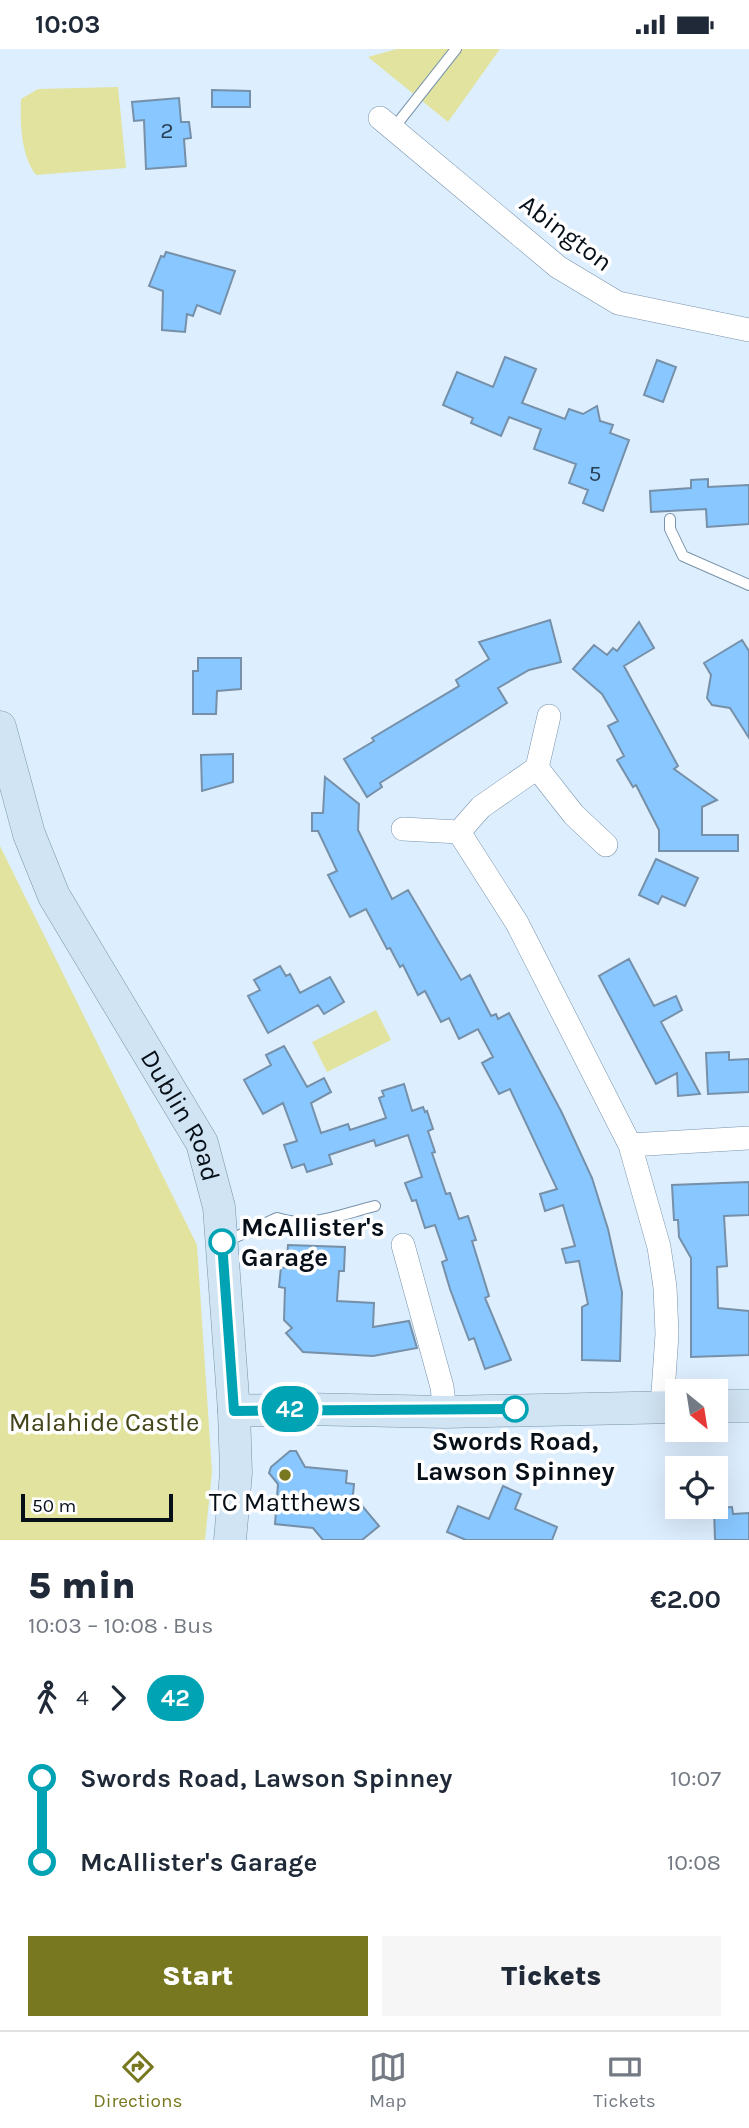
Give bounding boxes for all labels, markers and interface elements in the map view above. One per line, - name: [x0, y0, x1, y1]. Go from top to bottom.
- text: 10:03: [35, 9, 100, 40]
- house number: 2: [160, 117, 174, 144]
- street label: Abington: [513, 188, 619, 278]
- house number: 5: [589, 460, 601, 487]
- street label: Dublin Road: [134, 1044, 227, 1185]
- place label: McAllister's Garage: [241, 1212, 384, 1273]
- marker: McAllister's Garage: [209, 1229, 235, 1255]
- north arrow: [665, 1379, 728, 1442]
- map controls: [665, 1379, 728, 1519]
- line badge: 42: [258, 1386, 322, 1432]
- text: 42: [276, 1395, 304, 1423]
- marker: Swords Road, Lawson Spinney: [502, 1396, 528, 1422]
- park label: Malahide Castle: [9, 1407, 199, 1438]
- place label: Swords Road, Lawson Spinney: [415, 1426, 615, 1487]
- button: locate: [665, 1456, 728, 1519]
- marker: TC Matthews: [277, 1467, 293, 1483]
- place label: TC Matthews: [209, 1487, 361, 1518]
- scale bar: [21, 1491, 173, 1523]
- text: 50 m: [32, 1495, 76, 1517]
- text: 5 min: [28, 1563, 136, 1608]
- text: €2.00: [650, 1584, 721, 1615]
- text: 10:03 – 10:08 · Bus: [28, 1612, 213, 1639]
- icon: walk: [28, 1679, 66, 1717]
- icon: forward: [99, 1679, 137, 1717]
- text: 4: [76, 1684, 89, 1711]
- text: 42: [161, 1684, 190, 1712]
- text: Swords Road, Lawson Spinney: [80, 1763, 452, 1794]
- text: 10:07: [670, 1765, 721, 1792]
- text: McAllister's Garage: [80, 1847, 317, 1878]
- text: 10:08: [667, 1849, 721, 1876]
- button: Start: [28, 1936, 368, 2016]
- button: Tickets: [382, 1936, 721, 2016]
- tab: Directions: [93, 2048, 182, 2112]
- tab: Map: [369, 2048, 407, 2112]
- tab: Tickets: [593, 2048, 656, 2112]

